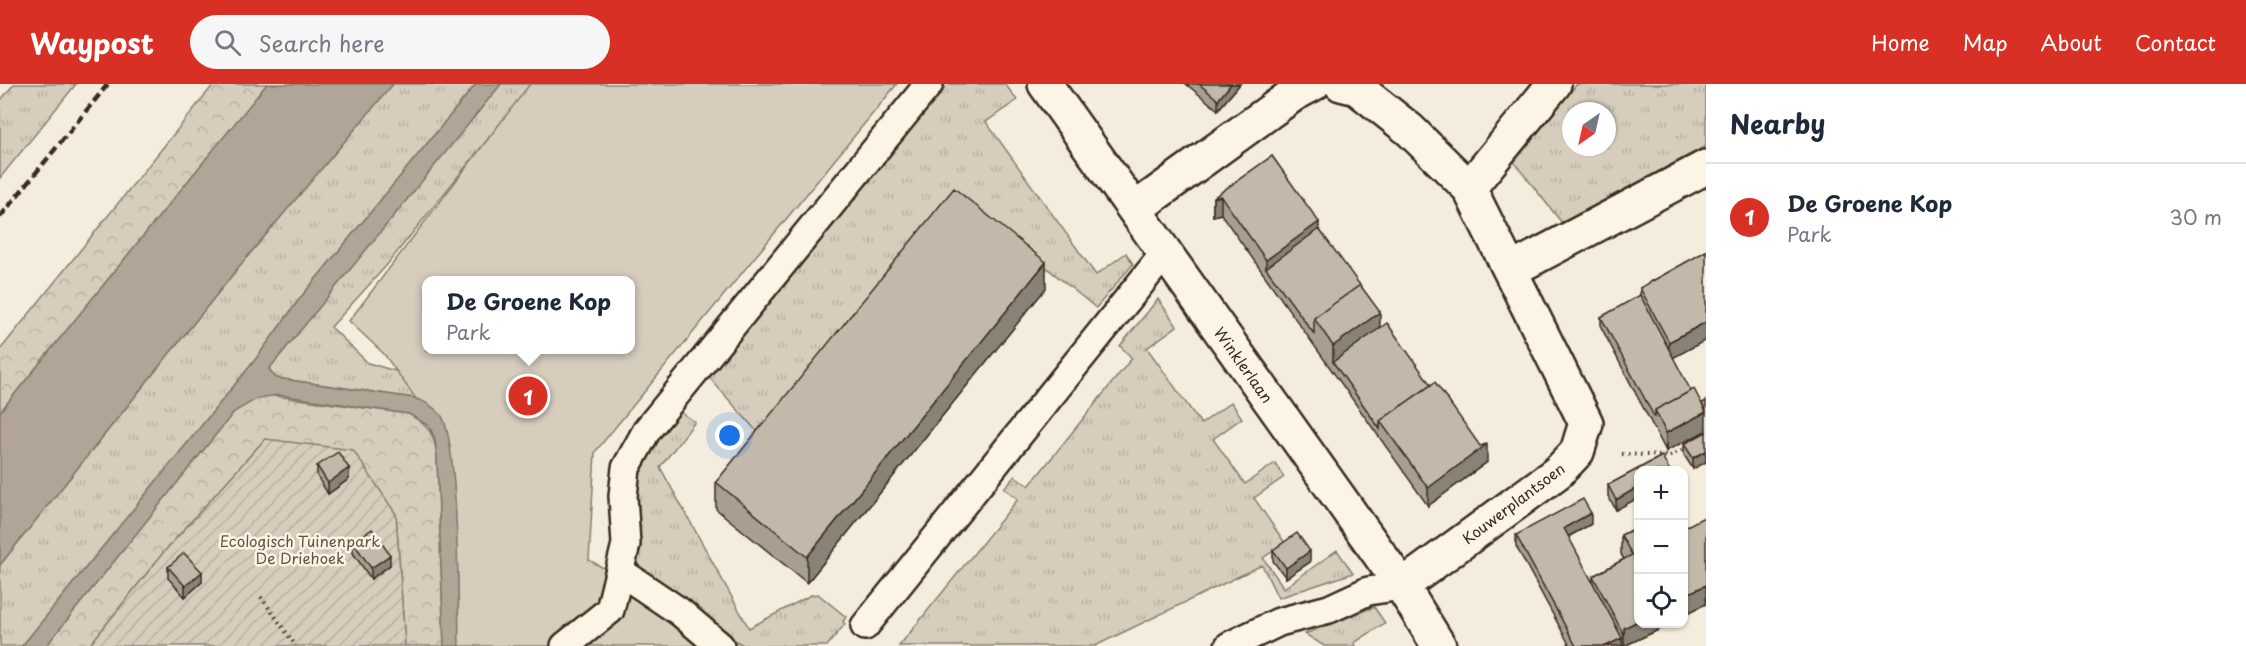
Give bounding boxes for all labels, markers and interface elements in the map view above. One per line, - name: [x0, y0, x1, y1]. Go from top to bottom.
- search box: [190, 15, 610, 69]
- text: Waypost: [30, 21, 154, 64]
- icon: search: [211, 26, 244, 59]
- text: Search here: [259, 26, 385, 59]
- text: Home: [1871, 26, 1930, 58]
- text: Map: [1963, 26, 2008, 58]
- text: About: [2041, 26, 2102, 58]
- text: Contact: [2135, 26, 2216, 58]
- north arrow: [1562, 102, 1616, 156]
- text: Nearby: [1730, 104, 1825, 143]
- text: De Groene Kop: [1787, 186, 1952, 219]
- text: 1: [1745, 202, 1754, 232]
- text: 30 m: [2169, 202, 2222, 232]
- text: Park: [1787, 219, 1832, 249]
- popup: [422, 276, 635, 354]
- text: De Groene Kop: [446, 284, 611, 317]
- text: Park: [446, 317, 491, 347]
- street label: Winklerlaan: [1209, 322, 1279, 407]
- pin: 1: [508, 374, 548, 418]
- your location: [715, 421, 744, 450]
- street label: Kouwerplantsoen: [1457, 457, 1569, 549]
- map controls: [1634, 466, 1688, 628]
- button: +: [1634, 466, 1688, 520]
- button: −: [1634, 520, 1688, 574]
- park label: Ecologisch Tuinenpark De Driehoek: [220, 529, 380, 569]
- button: locate: [1634, 574, 1688, 628]

